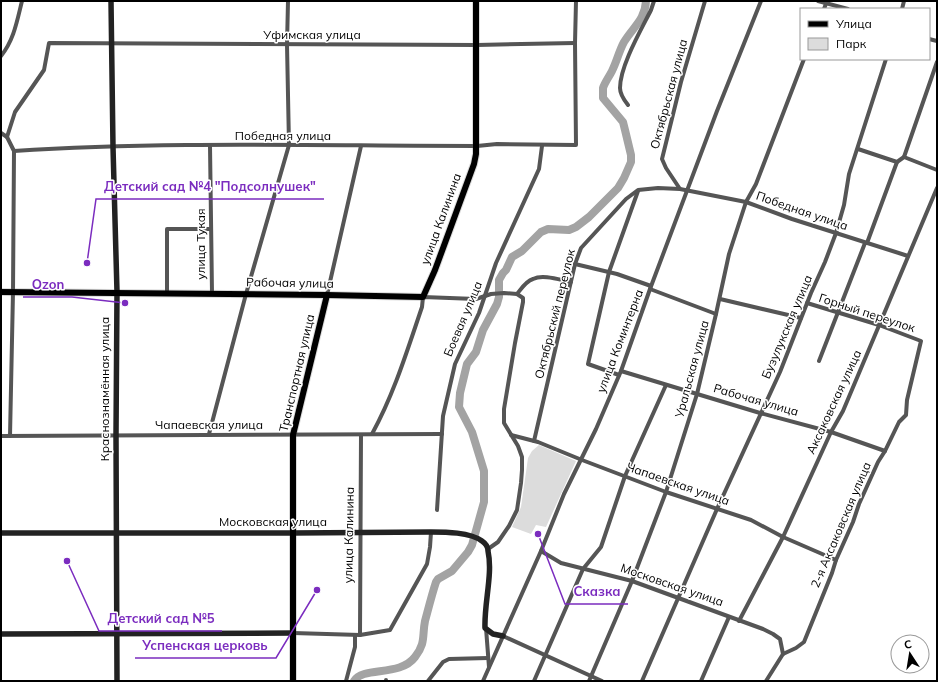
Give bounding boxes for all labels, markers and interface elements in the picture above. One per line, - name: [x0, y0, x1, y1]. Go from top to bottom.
- legend: [800, 8, 930, 60]
- text: Улица: [835, 16, 872, 31]
- street label: Уфимская улица: [262, 27, 361, 42]
- text: Парк: [836, 36, 867, 51]
- street label: Октябрьская улица: [647, 37, 690, 150]
- street label: Победная улица: [235, 128, 331, 143]
- street label: улица Калинина: [417, 171, 464, 267]
- callout: Детский сад №4 "Подсолнушек": [96, 174, 324, 199]
- text: Детский сад №4 "Подсолнушек": [104, 178, 316, 195]
- street label: Победная улица: [754, 188, 850, 233]
- street label: улица Тукая: [193, 208, 208, 280]
- street label: Октябрьский переулок: [531, 247, 578, 380]
- callout: Ozon: [23, 272, 72, 297]
- street label: Бузулукская улица: [758, 273, 815, 381]
- street label: Рабочая улица: [246, 274, 334, 291]
- text: Ozon: [32, 276, 64, 292]
- street label: Боевая улица: [440, 279, 485, 359]
- street label: улица Коминтерна: [593, 287, 646, 394]
- street label: Горный переулок: [817, 290, 918, 335]
- street label: Транспортная улица: [276, 313, 317, 433]
- street label: Краснознамённая улица: [97, 317, 112, 461]
- street label: Уральская улица: [671, 319, 712, 420]
- street label: Аксаковская улица: [803, 347, 864, 456]
- street label: Рабочая улица: [712, 380, 800, 419]
- street label: Чапаевская улица: [155, 417, 263, 432]
- street label: Чапаевская улица: [625, 459, 732, 508]
- street label: 2-я Аксаковская улица: [807, 460, 874, 590]
- street label: улица Калинина: [340, 487, 357, 583]
- street label: Московская улица: [219, 514, 327, 529]
- street label: Московская улица: [619, 560, 726, 609]
- callout: Сказка: [565, 579, 628, 604]
- text: Сказка: [573, 583, 621, 599]
- callout: Детский сад №5: [99, 606, 222, 631]
- text: Детский сад №5: [108, 610, 215, 626]
- callout: Успенская церковь: [135, 633, 276, 658]
- north arrow: [890, 634, 930, 674]
- text: С: [903, 636, 914, 652]
- text: Успенская церковь: [141, 637, 268, 653]

